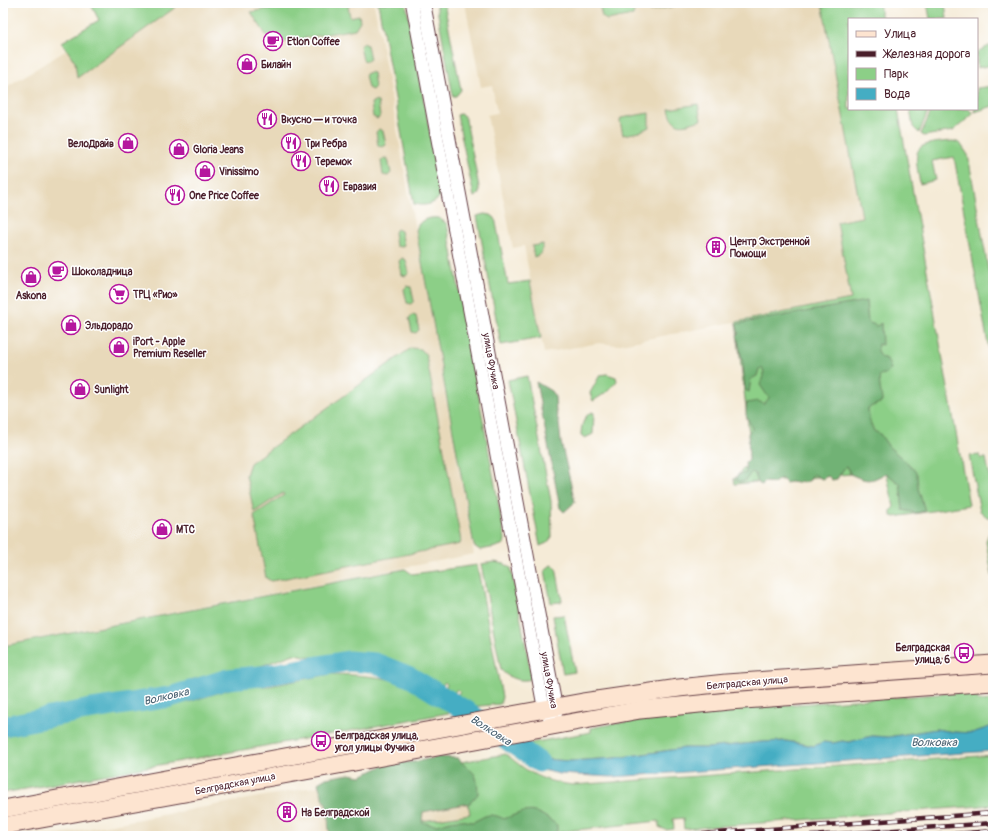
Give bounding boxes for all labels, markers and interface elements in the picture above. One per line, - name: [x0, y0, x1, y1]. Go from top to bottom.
- legend: [848, 18, 978, 110]
- text: Улица: [884, 27, 916, 42]
- cafe icon: Etlon Coffee: [262, 30, 284, 52]
- place label: Etlon Coffee: [287, 36, 341, 48]
- text: Железная дорога: [882, 47, 971, 62]
- shop icon: Билайн: [236, 53, 258, 75]
- place label: Билайн: [261, 59, 291, 71]
- text: Парк: [884, 67, 909, 82]
- text: Вода: [884, 87, 910, 102]
- restaurant icon: Вкусно — и точка: [256, 108, 278, 130]
- place label: Вкусно — и точка: [281, 114, 357, 126]
- shop icon: ВелоДрайв: [117, 132, 139, 154]
- restaurant icon: Три Ребра: [280, 132, 302, 154]
- place label: ВелоДрайв: [68, 138, 114, 150]
- shop icon: Gloria Jeans: [168, 138, 190, 160]
- place label: Три Ребра: [304, 138, 347, 150]
- place label: Gloria Jeans: [193, 144, 244, 156]
- restaurant icon: Теремок: [290, 150, 312, 172]
- place label: Теремок: [314, 156, 353, 168]
- shop icon: Vinissimo: [194, 160, 216, 182]
- place label: Vinissimo: [219, 166, 259, 178]
- restaurant icon: Евразия: [318, 175, 340, 197]
- place label: Евразия: [343, 181, 377, 193]
- restaurant icon: One Price Coffee: [164, 184, 186, 206]
- place label: One Price Coffee: [189, 190, 260, 202]
- building icon: Центр Экстренной Помощи: [705, 236, 727, 258]
- place label: Центр Экстренной Помощи: [730, 236, 810, 260]
- cafe icon: Шоколадница: [47, 260, 69, 282]
- shop icon: Askona: [20, 266, 42, 288]
- place label: Шоколадница: [71, 266, 133, 278]
- supermarket icon: ТРЦ «Рио»: [108, 283, 130, 305]
- place label: ТРЦ «Рио»: [132, 289, 179, 301]
- place label: Askona: [16, 290, 47, 302]
- shop icon: Эльдорадо: [60, 314, 82, 336]
- place label: Эльдорадо: [85, 320, 134, 332]
- street label: улица Фучика: [480, 331, 502, 391]
- shop icon: iPort - Apple Premium Reseller: [108, 336, 130, 358]
- place label: iPort - Apple Premium Reseller: [133, 336, 207, 360]
- shop icon: Sunlight: [69, 378, 91, 400]
- place label: Sunlight: [94, 384, 130, 396]
- shop icon: МТС: [151, 518, 173, 540]
- place label: МТС: [176, 524, 195, 536]
- place label: Белградская улица, 6: [895, 642, 950, 666]
- bus stop icon: Белградская улица, 6: [953, 642, 975, 664]
- street label: улица Фучика: [538, 650, 560, 710]
- street label: Белградская улица: [706, 673, 789, 693]
- water label: Волковка: [142, 685, 191, 708]
- water label: Волковка: [468, 713, 514, 749]
- bus stop icon: Белградская улица, угол улицы Фучика: [310, 730, 332, 752]
- place label: Белградская улица, угол улицы Фучика: [334, 730, 419, 754]
- water label: Волковка: [911, 736, 958, 749]
- street label: Белградская улица: [194, 770, 277, 798]
- building icon: На Белградской: [276, 801, 298, 823]
- place label: На Белградской: [301, 807, 370, 819]

